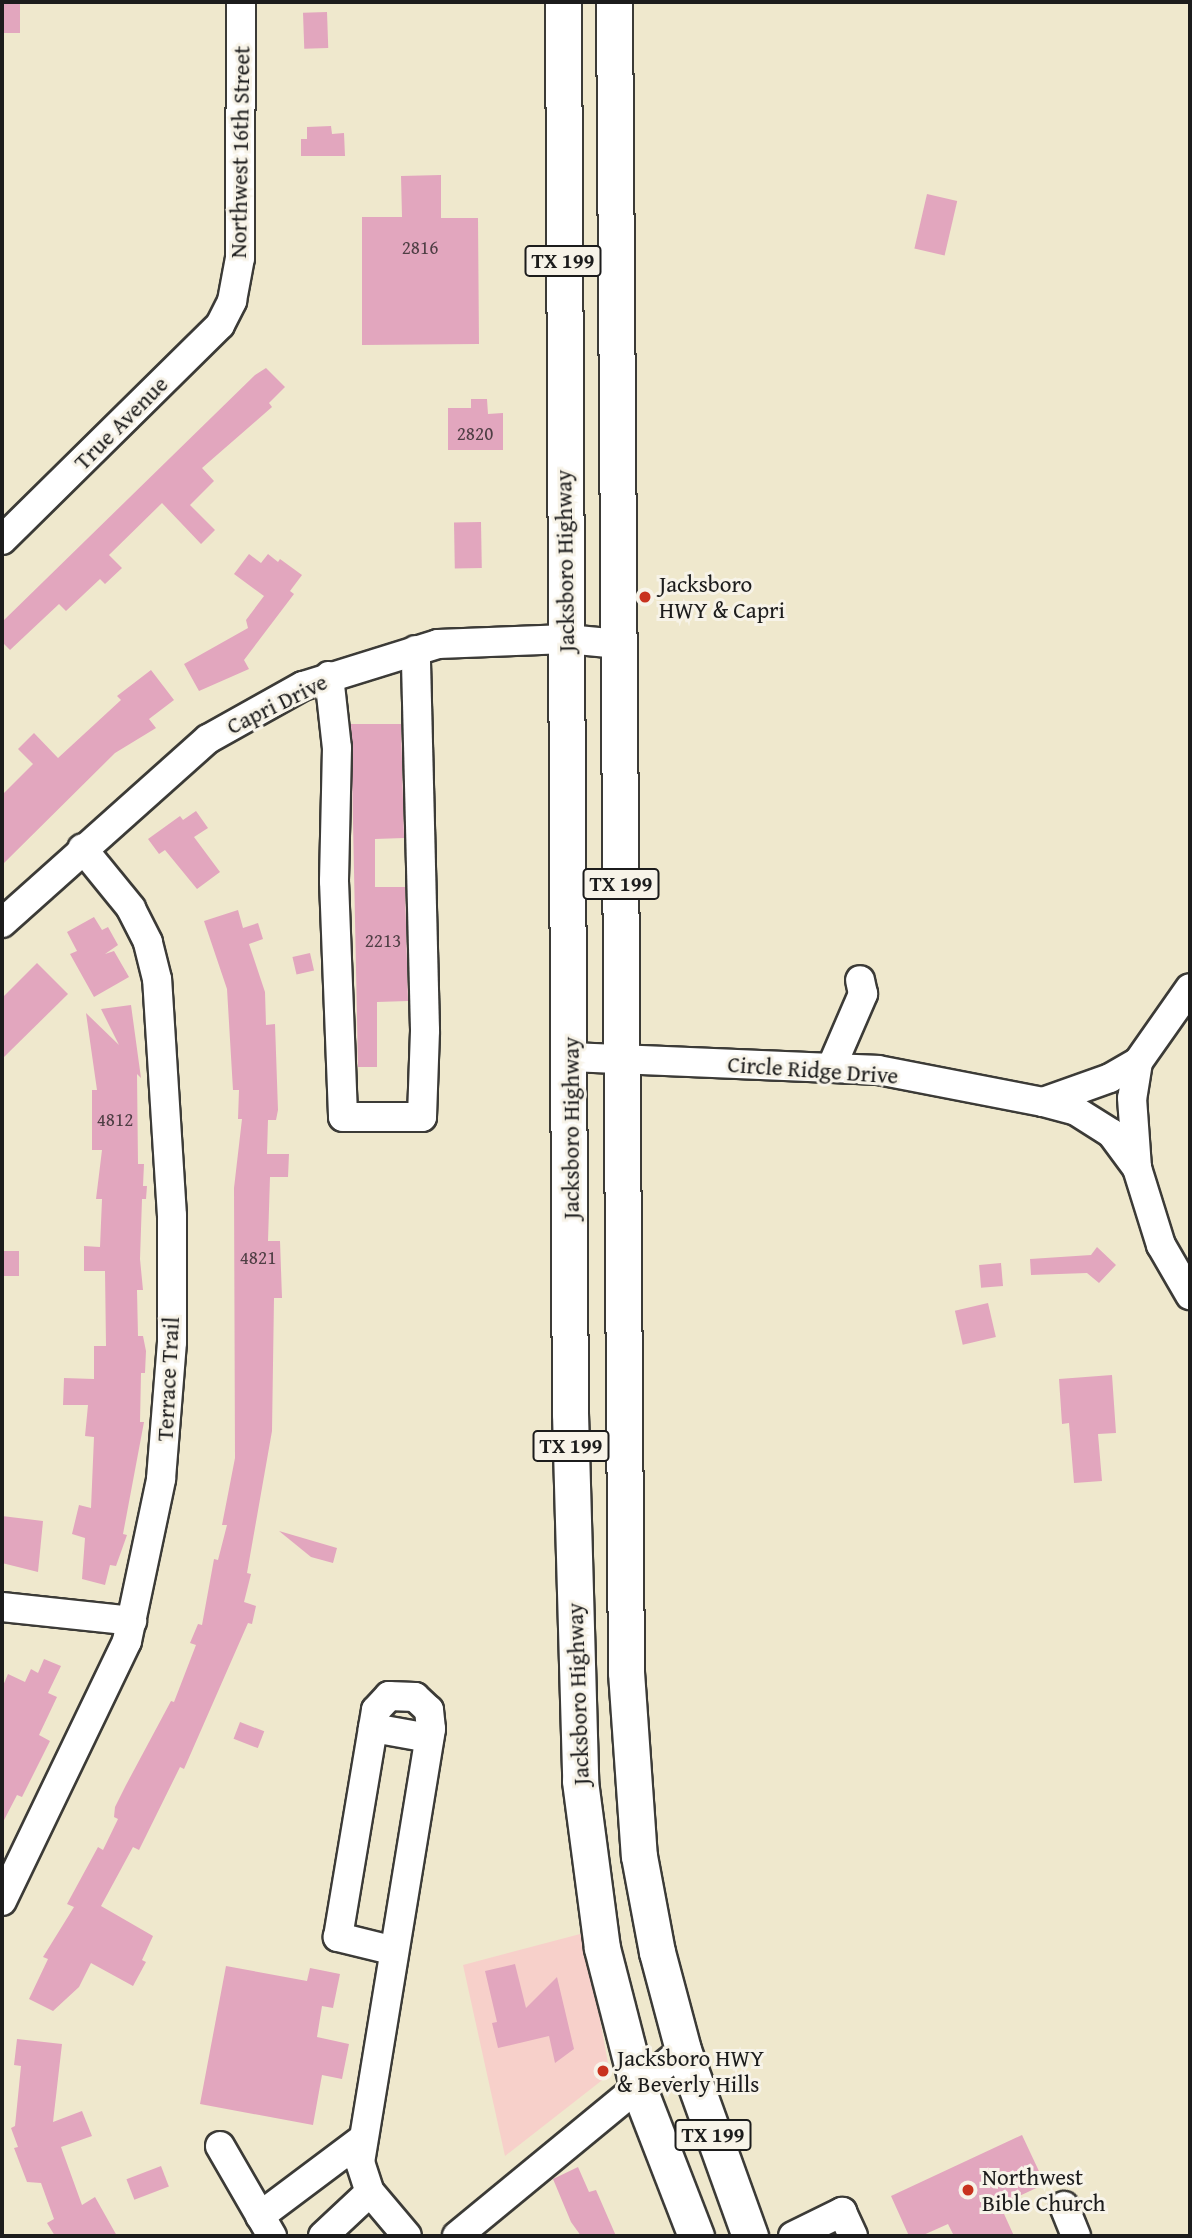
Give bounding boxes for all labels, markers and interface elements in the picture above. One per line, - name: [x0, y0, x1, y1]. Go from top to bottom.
- street label: Northwest 16th Street: [224, 45, 256, 259]
- house number: 2816: [402, 237, 438, 259]
- road number: TX 199: [524, 244, 602, 278]
- street label: True Avenue: [68, 370, 174, 476]
- house number: 2820: [457, 423, 493, 445]
- street label: Jacksboro Highway: [550, 469, 580, 653]
- place label: Jacksboro HWY & Capri: [659, 570, 785, 624]
- marker: Jacksboro HWY & Capri: [637, 589, 653, 605]
- street label: Capri Drive: [222, 668, 332, 740]
- road number: TX 199: [582, 866, 660, 902]
- house number: 2213: [365, 930, 401, 952]
- street label: Jacksboro Highway: [557, 1037, 585, 1219]
- street label: Circle Ridge Drive: [727, 1050, 899, 1090]
- house number: 4812: [97, 1109, 133, 1131]
- house number: 4821: [240, 1247, 276, 1269]
- street label: Terrace Trail: [151, 1316, 185, 1442]
- road number: TX 199: [532, 1428, 610, 1464]
- street label: Jacksboro Highway: [561, 1602, 595, 1786]
- place label: Jacksboro HWY & Beverly Hills: [617, 2044, 764, 2098]
- marker: Jacksboro HWY & Beverly Hills: [595, 2063, 611, 2079]
- road number: TX 199: [674, 2118, 752, 2152]
- place label: Northwest Bible Church: [982, 2163, 1105, 2217]
- marker: Northwest Bible Church: [960, 2182, 976, 2198]

